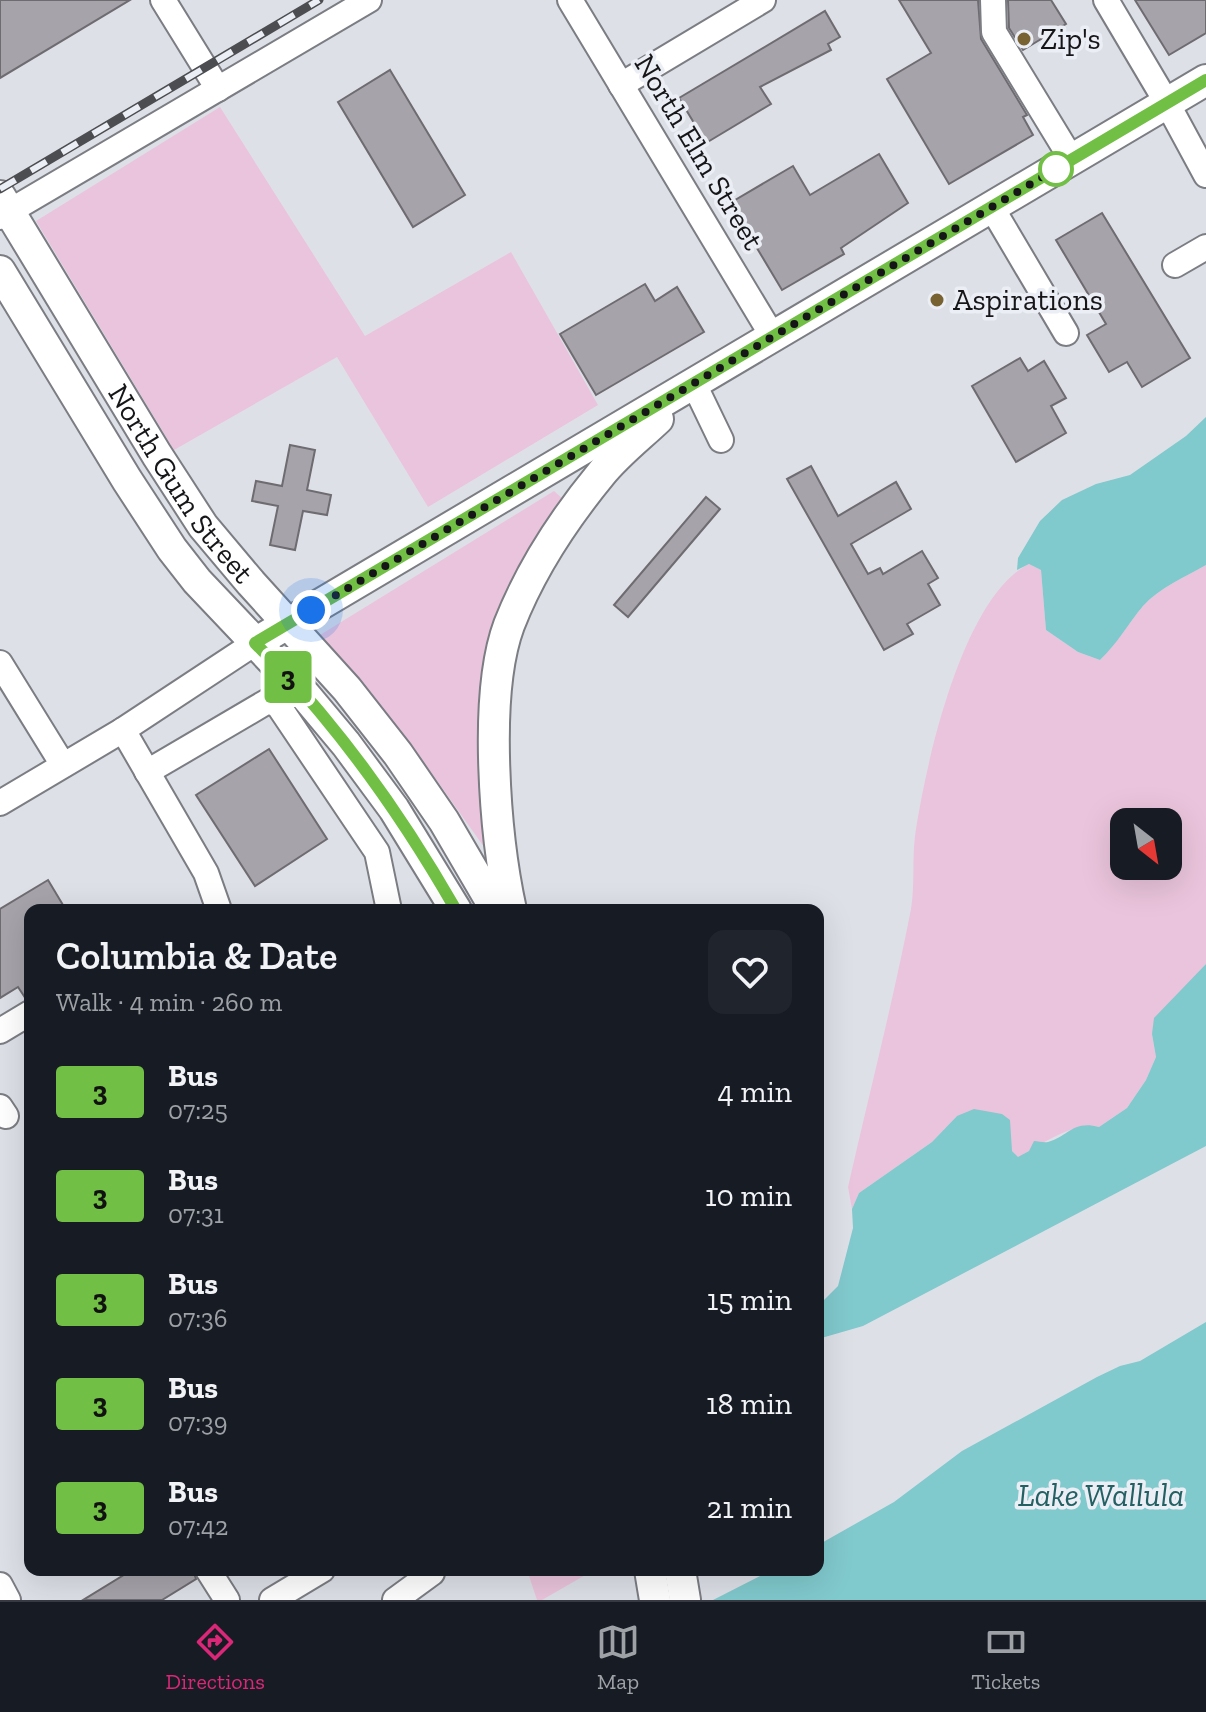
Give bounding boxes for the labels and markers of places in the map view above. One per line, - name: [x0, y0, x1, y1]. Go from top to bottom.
- place label: Zip's: [1040, 21, 1101, 57]
- marker: Zip's: [1015, 30, 1033, 48]
- unlabelled marker: [1039, 152, 1073, 186]
- place label: Aspirations: [953, 282, 1103, 318]
- marker: Aspirations: [928, 291, 946, 309]

